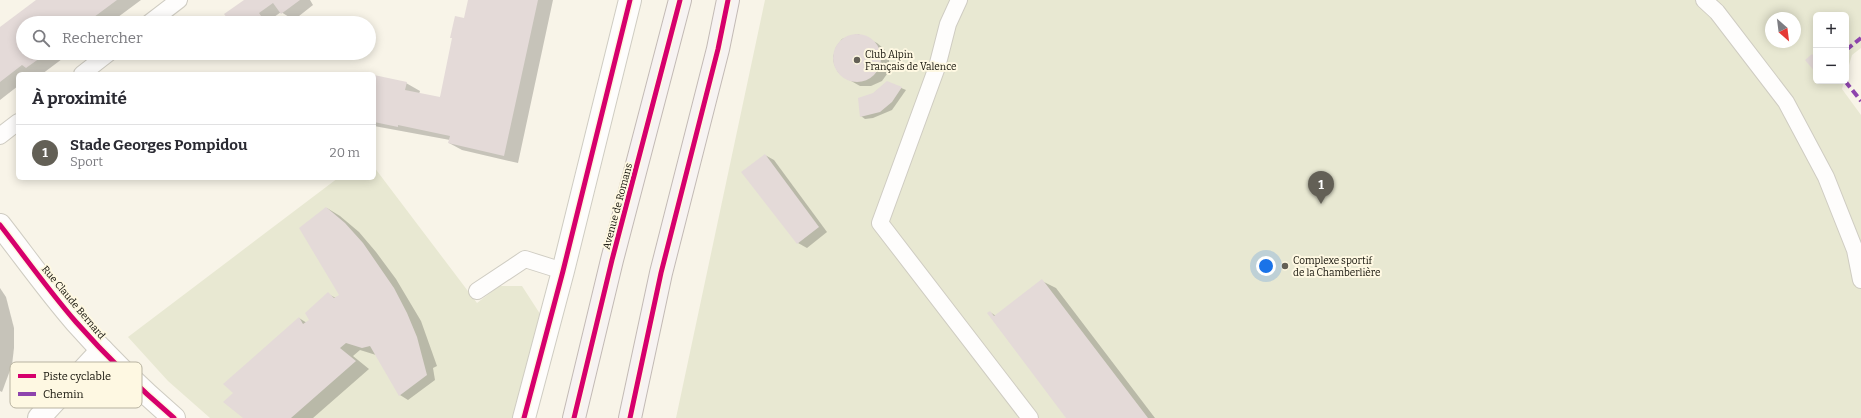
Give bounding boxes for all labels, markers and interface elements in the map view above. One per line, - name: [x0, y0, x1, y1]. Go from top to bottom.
- north arrow: [1765, 12, 1801, 48]
- map controls: [1813, 12, 1849, 84]
- button: +: [1813, 12, 1849, 48]
- search box: [16, 16, 376, 60]
- icon: search: [30, 27, 52, 49]
- text: Rechercher: [62, 29, 143, 47]
- button: −: [1813, 48, 1849, 84]
- place label: Club Alpin Français de Valence: [865, 49, 957, 73]
- marker: Club Alpin Français de Valence: [852, 55, 862, 65]
- text: À proximité: [32, 88, 127, 109]
- text: Stade Georges Pompidou: [70, 136, 247, 154]
- text: 1: [42, 145, 48, 160]
- text: 20 m: [330, 145, 360, 160]
- text: Sport: [70, 154, 103, 169]
- street label: Avenue de Romans: [601, 162, 635, 251]
- pin: 1: [1308, 171, 1334, 204]
- place label: Complexe sportif de la Chamberlière: [1293, 255, 1381, 279]
- your location: [1256, 256, 1276, 276]
- marker: Complexe sportif de la Chamberlière: [1280, 261, 1290, 271]
- street label: Rue Claude Bernard: [39, 264, 107, 342]
- legend: [10, 362, 142, 408]
- text: Piste cyclable: [43, 370, 111, 383]
- text: Chemin: [43, 388, 83, 401]

